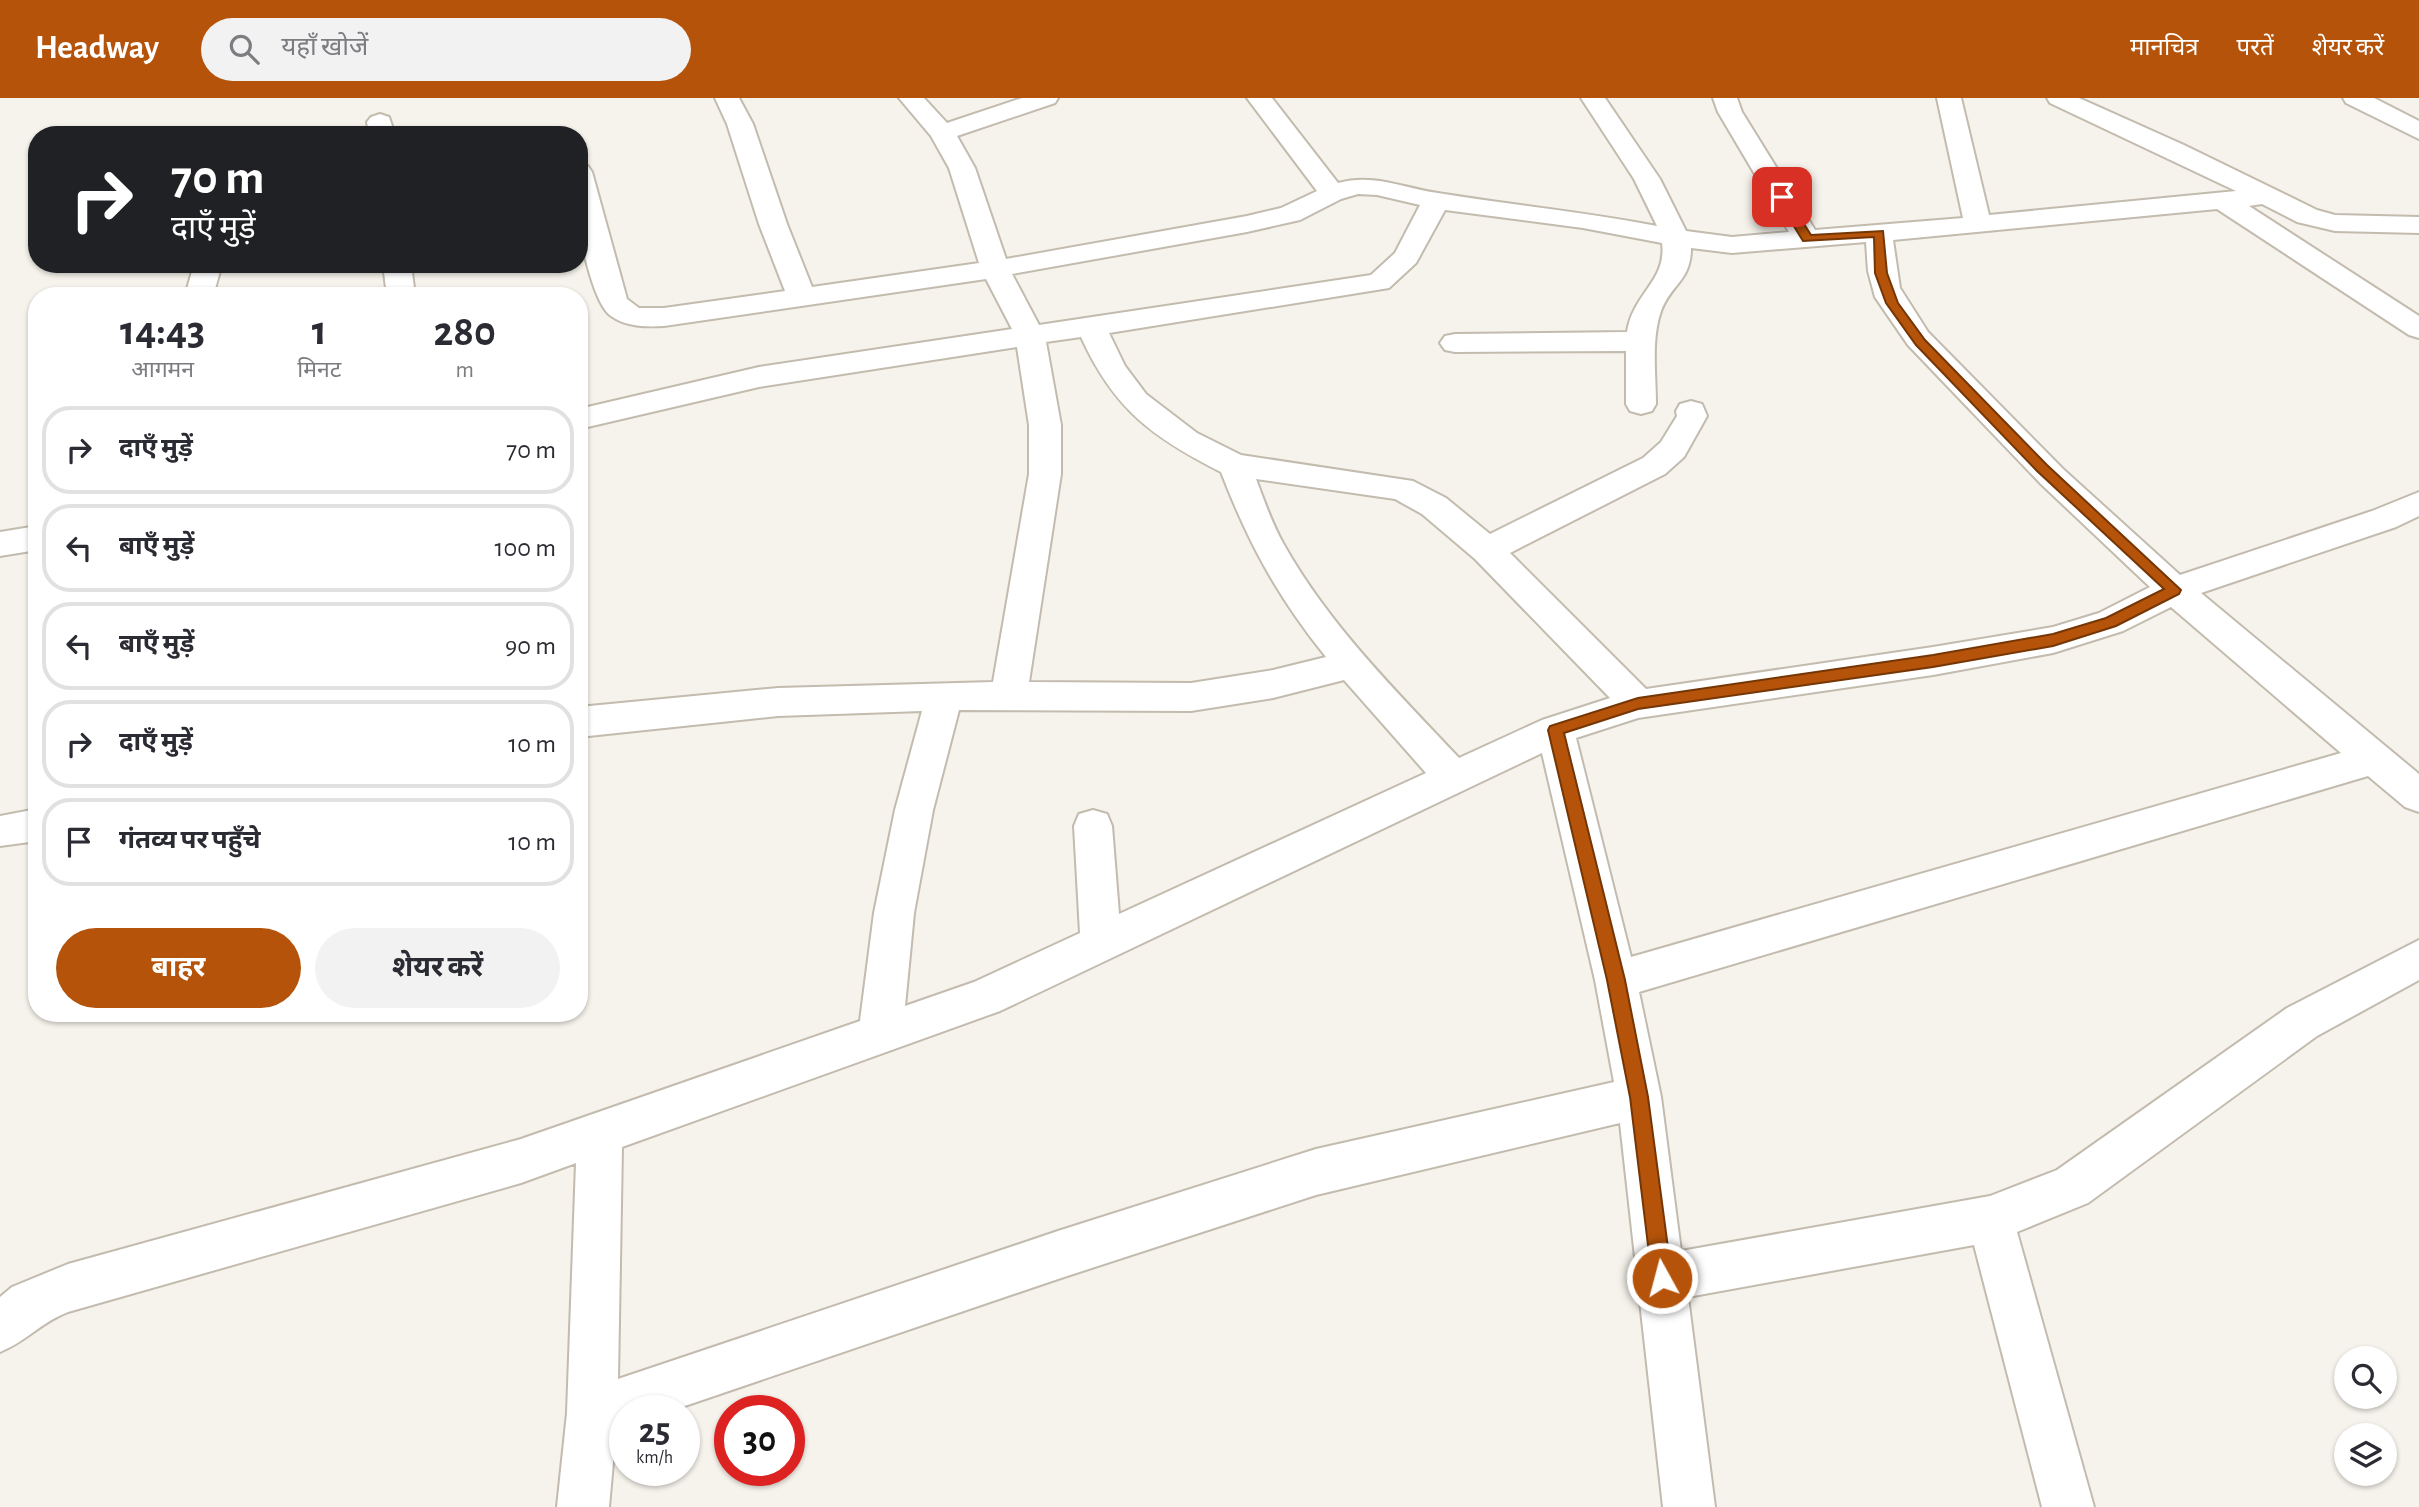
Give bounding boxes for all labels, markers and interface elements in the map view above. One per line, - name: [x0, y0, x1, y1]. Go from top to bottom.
- search box: [201, 18, 691, 81]
- icon: search: [225, 30, 263, 68]
- text: Headway: [35, 32, 159, 65]
- text: यहाँ खोजें: [281, 34, 368, 60]
- text: मानचित्र: [2130, 36, 2199, 60]
- text: परतें: [2237, 36, 2274, 60]
- text: शेयर करें: [2312, 36, 2384, 60]
- icon: right: [56, 154, 147, 245]
- text: 70 m: [171, 154, 265, 203]
- pin: [1752, 167, 1812, 227]
- icon: arrive: [1763, 178, 1801, 216]
- text: दाएँ मुड़ें: [171, 212, 256, 244]
- text: 14:43: [120, 310, 205, 352]
- text: 1: [312, 310, 327, 352]
- text: 280: [434, 311, 496, 353]
- text: आगमन: [131, 359, 194, 382]
- text: मिनट: [297, 359, 341, 382]
- text: m: [455, 359, 474, 382]
- icon: right: [60, 431, 98, 469]
- text: दाएँ मुड़ें: [119, 435, 193, 461]
- text: 70 m: [506, 437, 556, 463]
- icon: left: [60, 529, 98, 567]
- text: बाएँ मुड़ें: [119, 533, 194, 559]
- text: 100 m: [495, 535, 556, 561]
- icon: left: [60, 627, 98, 665]
- text: बाएँ मुड़ें: [119, 631, 194, 657]
- text: 90 m: [505, 633, 556, 659]
- icon: right: [60, 725, 98, 763]
- text: दाएँ मुड़ें: [119, 729, 193, 755]
- text: 10 m: [508, 731, 556, 757]
- icon: arrive: [60, 823, 98, 861]
- text: गंतव्य पर पहुँचे: [119, 827, 261, 853]
- text: 10 m: [508, 829, 556, 855]
- button: बाहर: [56, 928, 301, 1008]
- button: शेयर करें: [315, 928, 560, 1008]
- position arrow: [1625, 1241, 1699, 1315]
- map controls: [2334, 1346, 2397, 1486]
- button: search: [2334, 1346, 2397, 1409]
- speed limit sign: 30: [714, 1395, 805, 1486]
- text: 25: [639, 1414, 670, 1449]
- button: layers: [2334, 1423, 2397, 1486]
- text: km/h: [636, 1449, 673, 1467]

